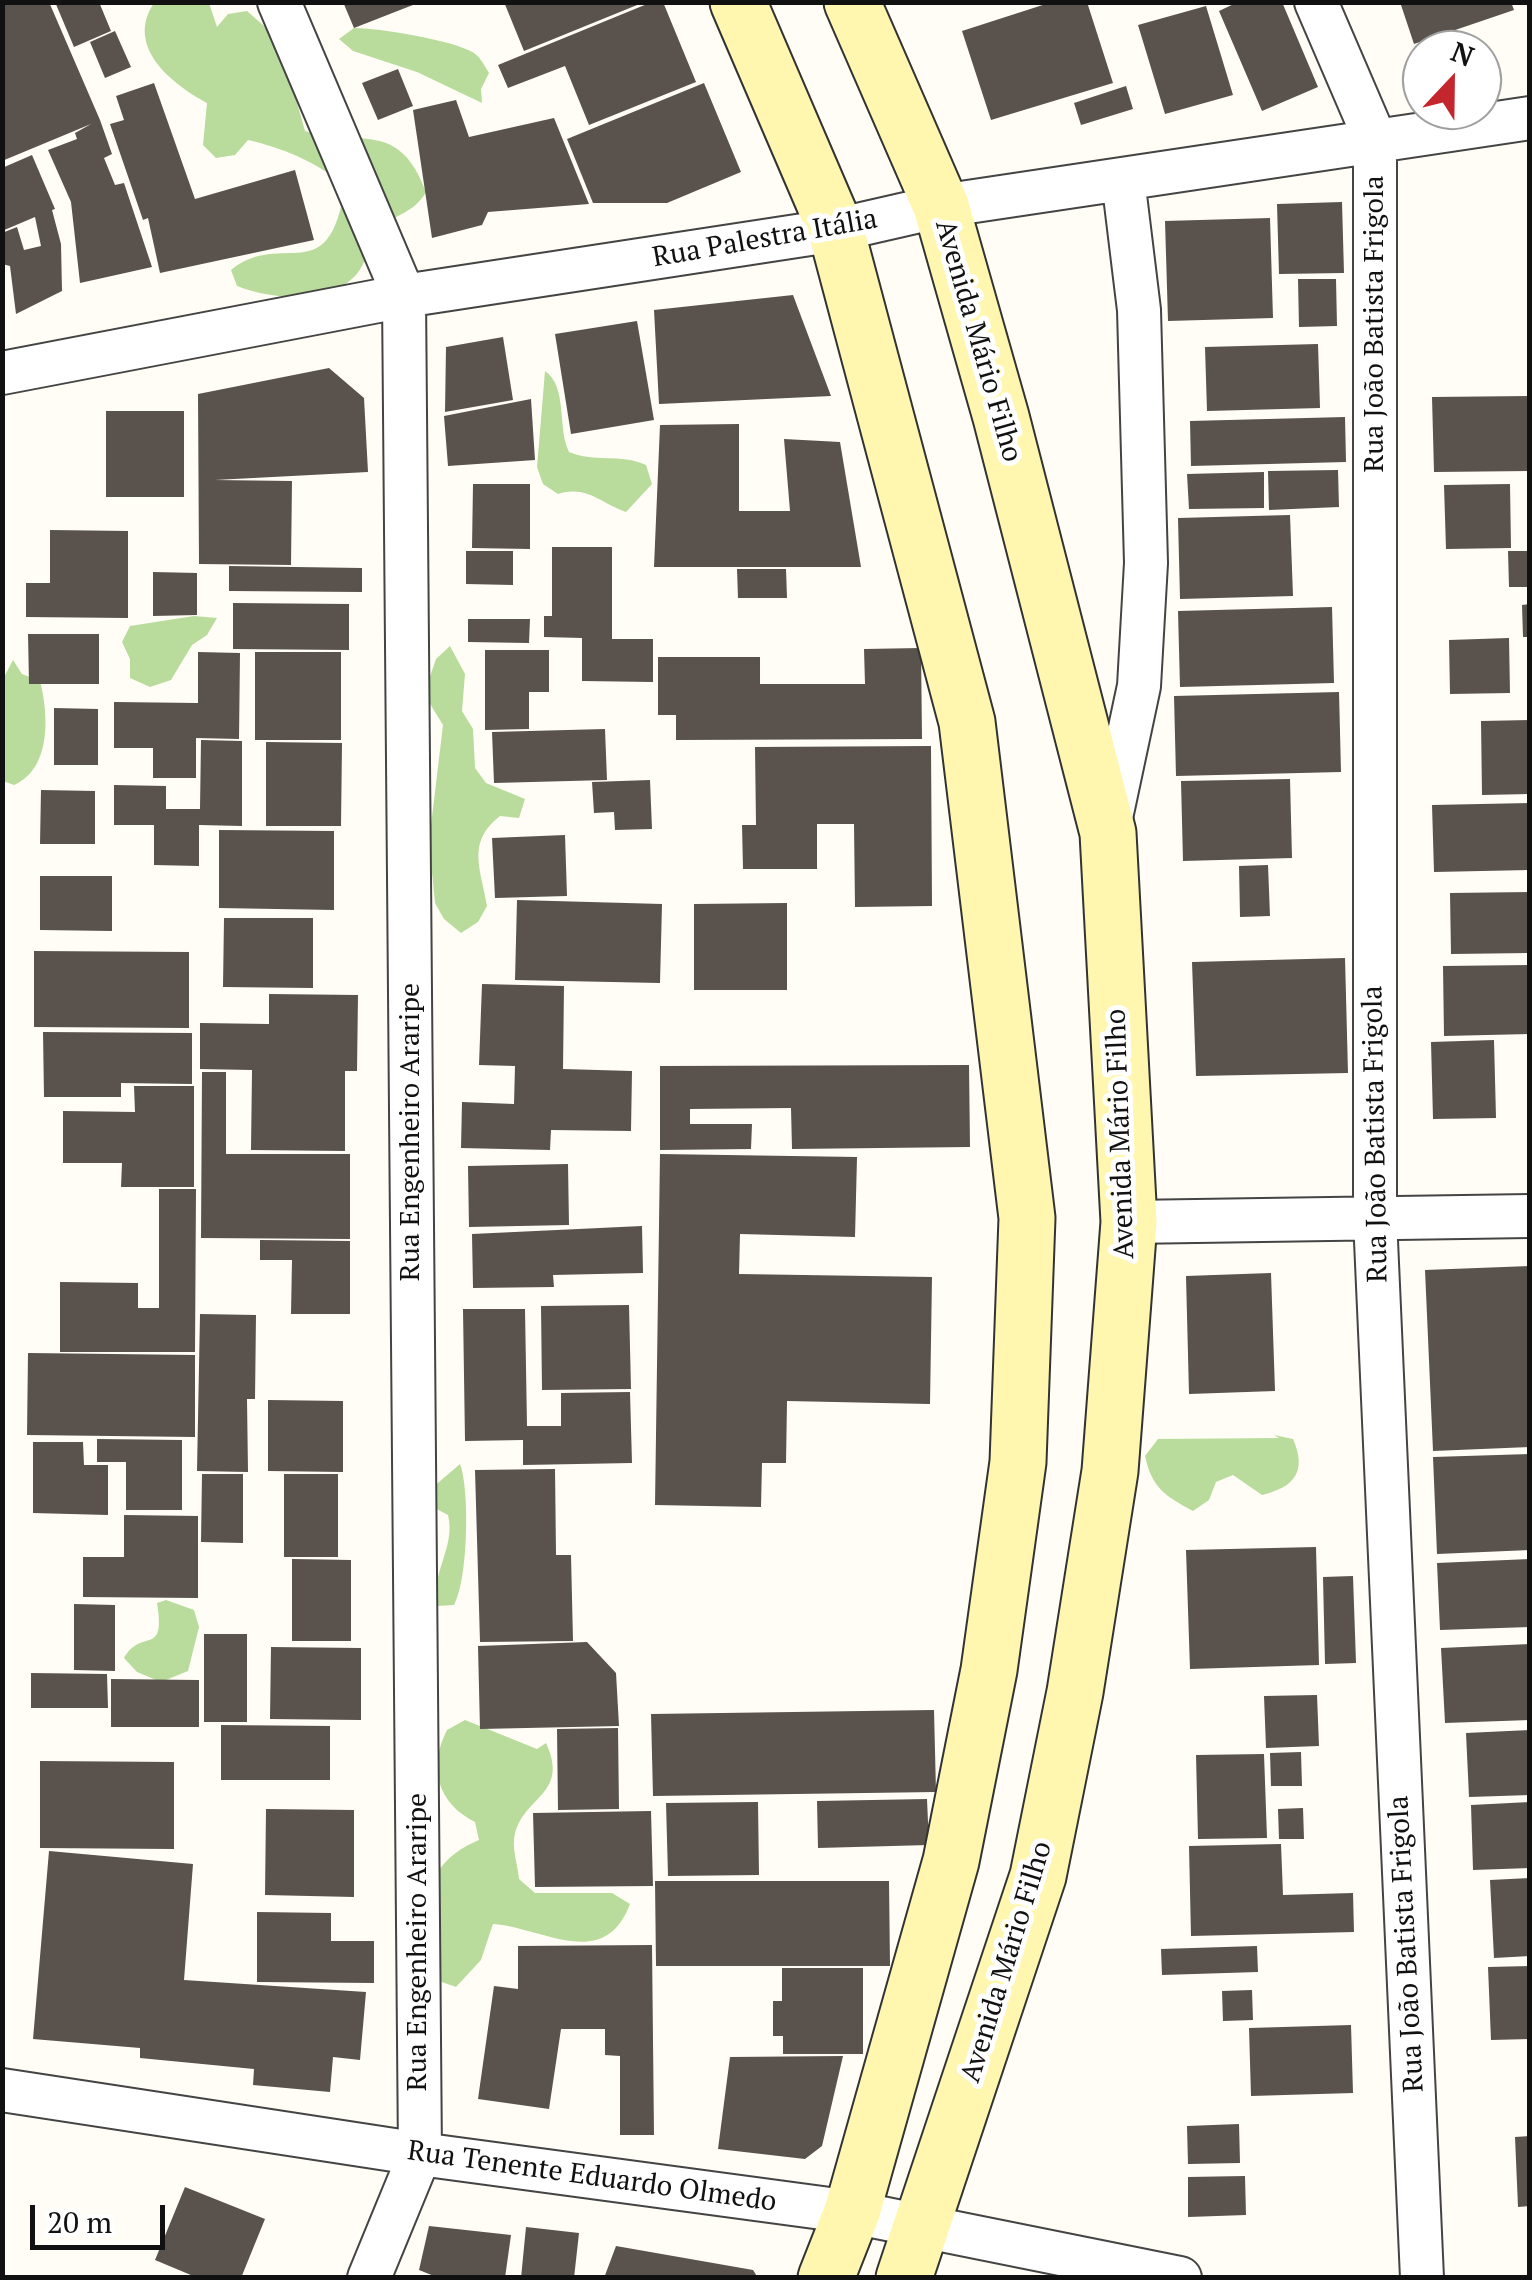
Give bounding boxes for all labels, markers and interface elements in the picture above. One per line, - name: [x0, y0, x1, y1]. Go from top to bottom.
- north arrow: [1402, 30, 1502, 130]
- text: N: [1446, 32, 1479, 75]
- street label: Rua João Batista Frigola: [1358, 175, 1392, 473]
- street label: Rua Palestra Itália: [650, 203, 880, 275]
- street label: Avenida Mário Filho: [927, 216, 1029, 466]
- street label: Rua Engenheiro Araripe: [394, 983, 428, 1281]
- street label: Rua João Batista Frigola: [1357, 985, 1395, 1283]
- street label: Avenida Mário Filho: [1100, 1008, 1142, 1260]
- street label: Rua Engenheiro Araripe: [401, 1793, 435, 2091]
- street label: Rua João Batista Frigola: [1382, 1795, 1432, 2093]
- street label: Avenida Mário Filho: [954, 1837, 1060, 2087]
- street label: Rua Tenente Eduardo Olmedo: [405, 2134, 779, 2220]
- scale bar: [35, 2185, 170, 2247]
- text: 20 m: [47, 2202, 112, 2242]

